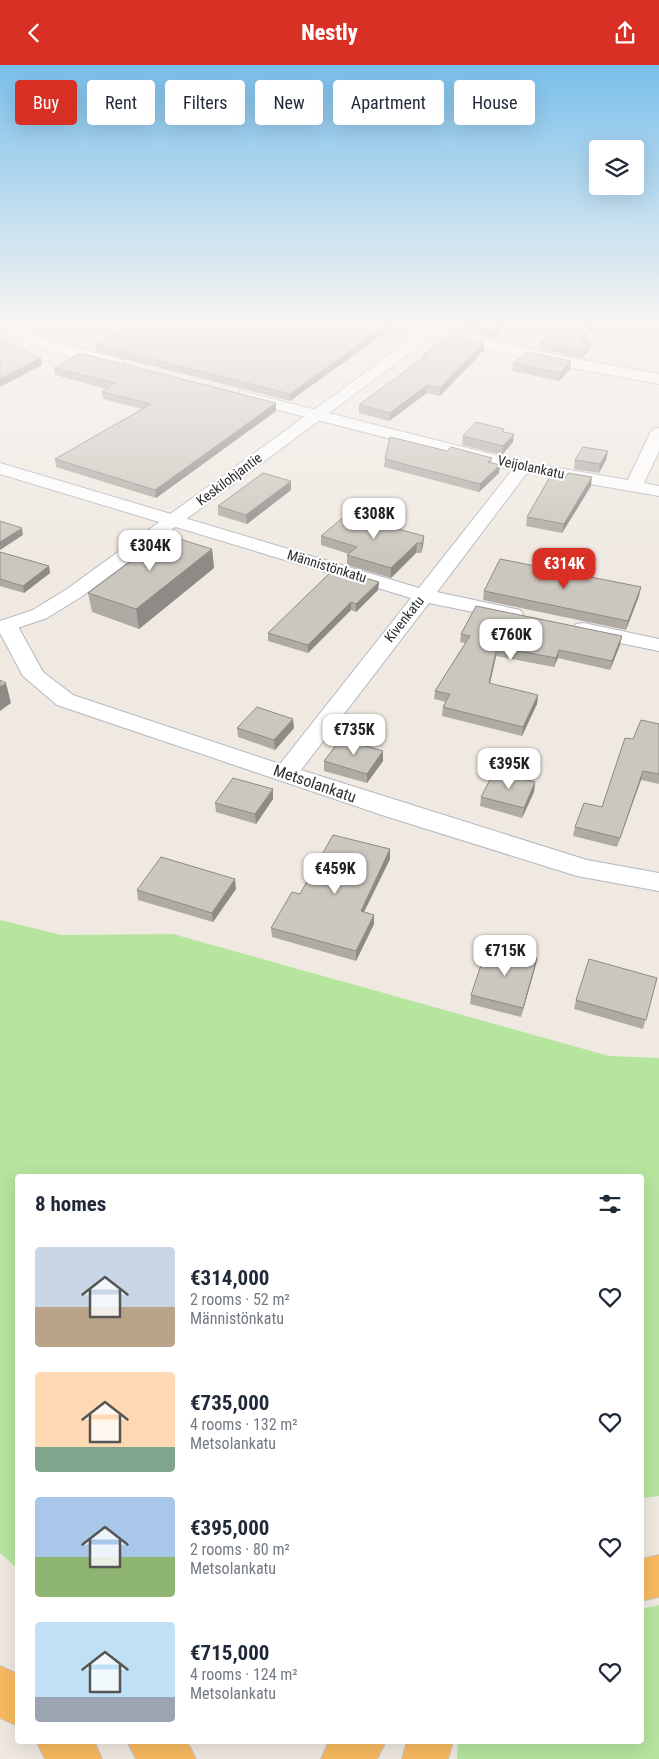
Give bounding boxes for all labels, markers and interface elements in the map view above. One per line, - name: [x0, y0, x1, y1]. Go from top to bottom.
- icon: back: [20, 19, 48, 47]
- icon: share: [611, 19, 639, 47]
- text: Nestly: [301, 20, 358, 45]
- chip: Buy: [15, 80, 77, 125]
- chip: Rent: [87, 80, 155, 125]
- chip: Filters: [165, 80, 245, 125]
- chip: New: [255, 80, 323, 125]
- chip: Apartment: [333, 80, 444, 125]
- chip: House: [454, 80, 535, 125]
- map controls: [589, 140, 644, 195]
- button: layers: [589, 140, 644, 195]
- street label: Keskilohjantie: [193, 449, 265, 509]
- street label: Veijolankatu: [496, 452, 566, 482]
- pin: €308K: [339, 497, 409, 540]
- text: €308K: [353, 504, 395, 523]
- pin: €304K: [115, 529, 185, 572]
- text: €304K: [129, 536, 171, 555]
- street label: Männistönkatu: [285, 546, 369, 586]
- pin: €314K: [529, 547, 599, 590]
- text: €314K: [543, 554, 585, 573]
- street label: Kivenkatu: [381, 593, 427, 645]
- pin: €760K: [476, 619, 546, 661]
- text: €760K: [490, 625, 532, 644]
- pin: €735K: [319, 713, 389, 756]
- text: €735K: [333, 720, 375, 739]
- pin: €395K: [474, 747, 544, 790]
- text: €395K: [488, 754, 530, 773]
- street label: Metsolankatu: [271, 760, 359, 806]
- pin: €459K: [300, 853, 370, 895]
- text: €459K: [314, 859, 356, 878]
- pin: €715K: [470, 935, 540, 977]
- text: €715K: [484, 941, 526, 960]
- icon: filters: [596, 1190, 624, 1218]
- text: 8 homes: [35, 1192, 106, 1216]
- text: €314,000: [190, 1266, 269, 1290]
- icon: home: [75, 1267, 135, 1327]
- icon: heart: [596, 1283, 624, 1311]
- text: 2 rooms · 52 m²: [190, 1290, 290, 1309]
- text: Männistönkatu: [190, 1309, 284, 1328]
- text: €735,000: [190, 1391, 269, 1415]
- icon: home: [75, 1392, 135, 1452]
- icon: heart: [596, 1408, 624, 1436]
- text: 4 rooms · 132 m²: [190, 1415, 298, 1434]
- text: Metsolankatu: [190, 1434, 276, 1453]
- text: €395,000: [190, 1516, 269, 1540]
- icon: home: [75, 1517, 135, 1577]
- icon: heart: [596, 1533, 624, 1561]
- text: 2 rooms · 80 m²: [190, 1540, 290, 1559]
- text: Metsolankatu: [190, 1559, 276, 1578]
- text: €715,000: [190, 1641, 269, 1665]
- icon: home: [75, 1642, 135, 1702]
- icon: heart: [596, 1658, 624, 1686]
- text: 4 rooms · 124 m²: [190, 1665, 298, 1684]
- text: Metsolankatu: [190, 1684, 276, 1703]

